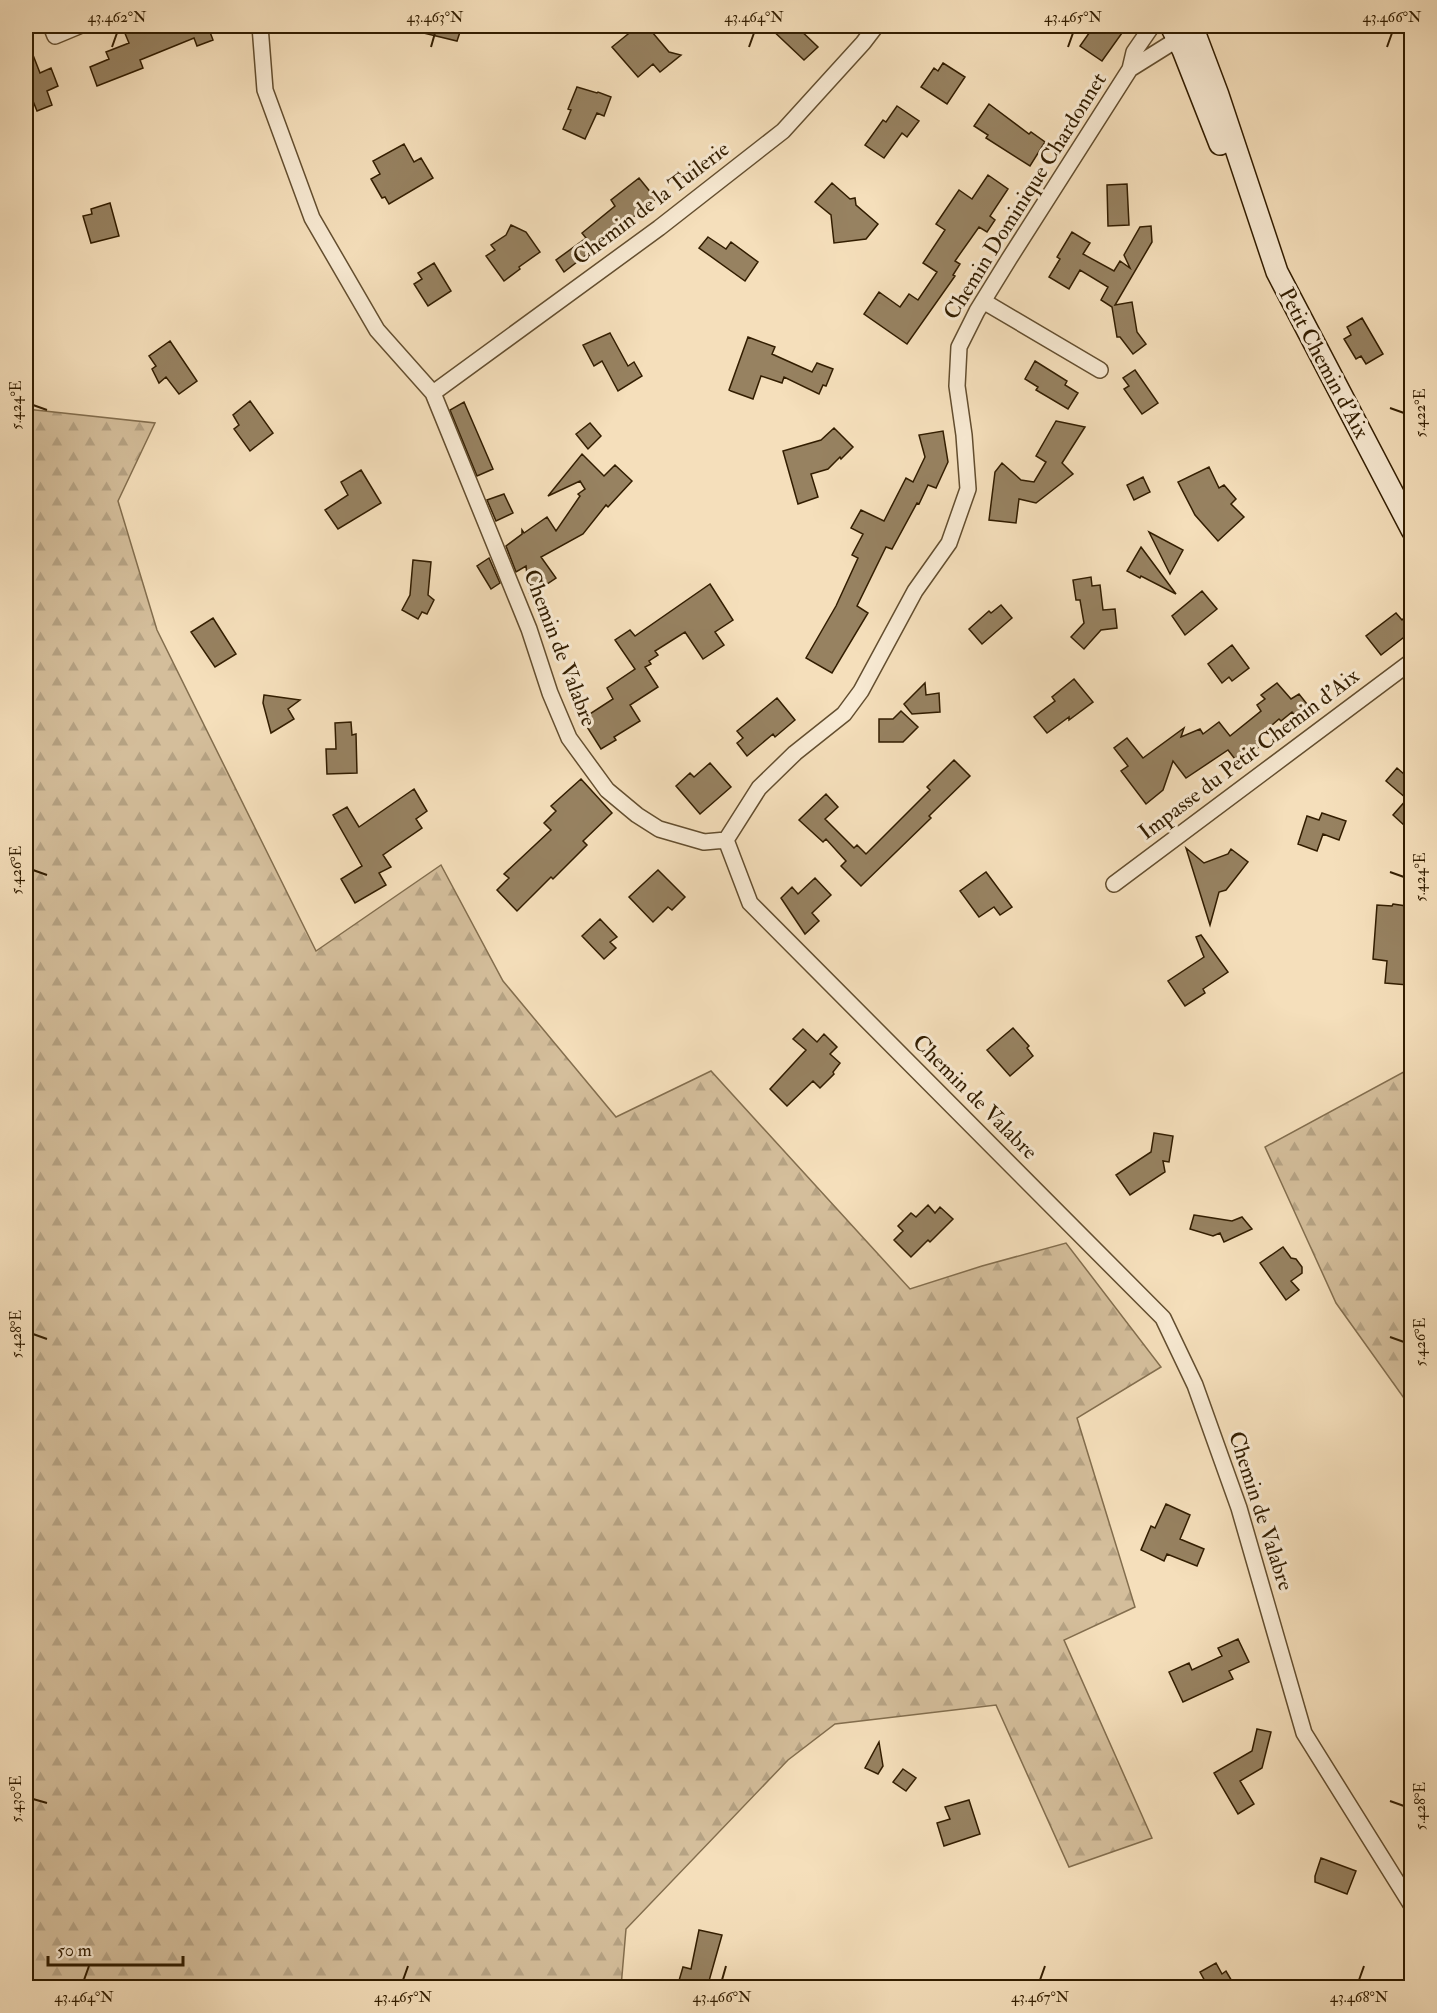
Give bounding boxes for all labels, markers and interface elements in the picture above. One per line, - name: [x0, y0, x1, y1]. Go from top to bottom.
- text: 43.462°N: [88, 8, 147, 27]
- text: 43.463°N: [406, 8, 464, 27]
- text: 43.464°N: [724, 8, 784, 27]
- text: 43.465°N: [1044, 8, 1103, 27]
- text: 43.466°N: [1363, 8, 1422, 27]
- street label: Chemin Dominique Chardonnet: [937, 67, 1113, 325]
- street label: Chemin de la Tuilerie: [567, 135, 735, 271]
- street label: Petit Chemin d'Aix: [1272, 283, 1376, 444]
- text: 5.424°E: [7, 380, 26, 430]
- text: 5.422°E: [1411, 388, 1430, 437]
- street label: Chemin de Valabre: [517, 566, 603, 730]
- street label: Impasse du Petit Chemin d'Aix: [1133, 662, 1366, 847]
- text: 5.426°E: [7, 845, 26, 894]
- text: 5.424°E: [1411, 852, 1430, 902]
- street label: Chemin de Valabre: [906, 1028, 1044, 1166]
- text: 5.428°E: [7, 1310, 26, 1358]
- text: 5.426°E: [1411, 1317, 1430, 1366]
- street label: Chemin de Valabre: [1222, 1428, 1300, 1594]
- text: 5.430°E: [7, 1775, 26, 1823]
- text: 5.428°E: [1411, 1782, 1430, 1830]
- scale bar: [48, 1929, 183, 1967]
- text: 50 m: [57, 1939, 92, 1962]
- text: 43.464°N: [54, 1988, 114, 2007]
- text: 43.465°N: [374, 1988, 433, 2007]
- text: 43.466°N: [693, 1988, 752, 2007]
- text: 43.467°N: [1011, 1988, 1070, 2007]
- text: 43.468°N: [1330, 1988, 1389, 2007]

